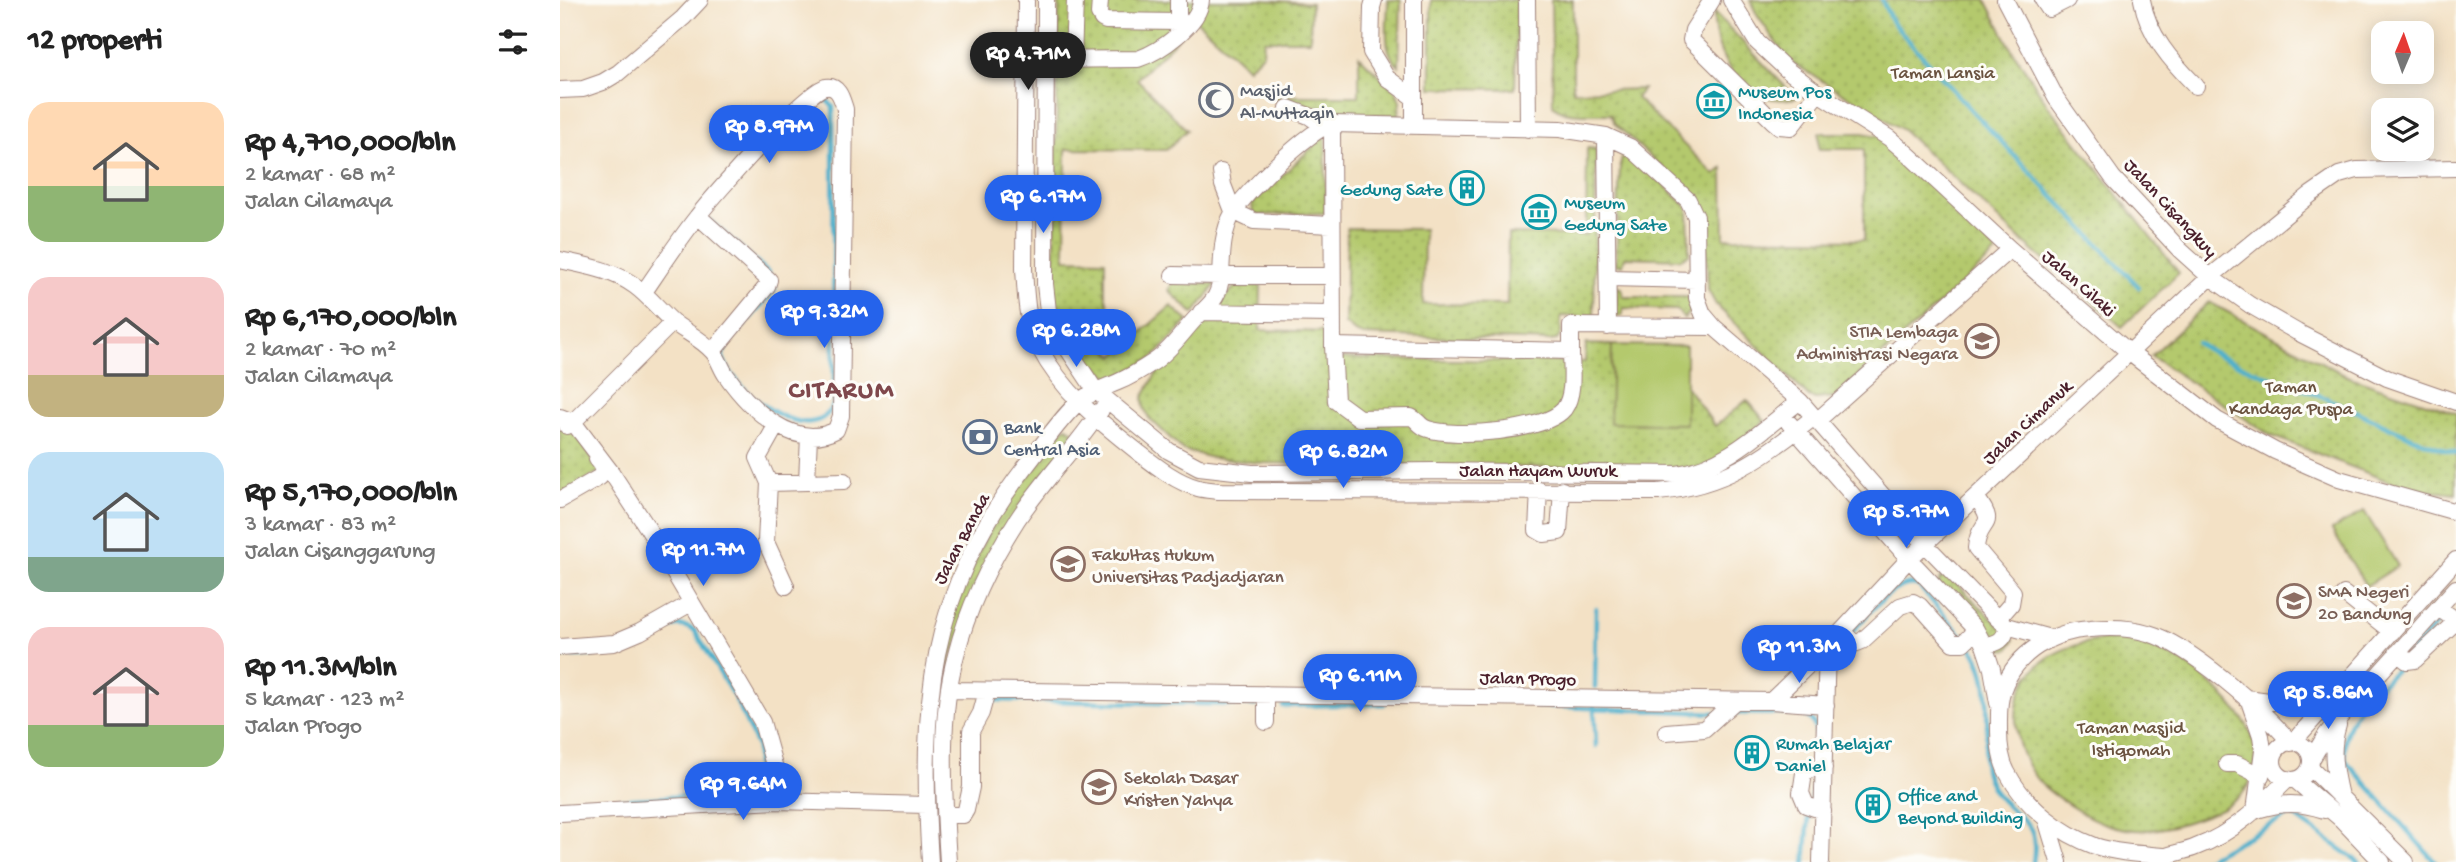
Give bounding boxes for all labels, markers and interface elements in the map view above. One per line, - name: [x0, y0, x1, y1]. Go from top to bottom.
- north arrow: [2371, 21, 2434, 84]
- map controls: [2371, 21, 2434, 161]
- icon: filters: [494, 23, 532, 61]
- text: 12 properti: [28, 25, 163, 60]
- pin: Rp 4.71M: [956, 32, 1100, 92]
- text: Rp 4.71M: [986, 41, 1070, 68]
- park label: Taman Lansia: [1890, 63, 1996, 86]
- mosque icon: Masjid Al-Muttaqin: [1197, 81, 1235, 119]
- place label: Masjid Al-Muttaqin: [1240, 81, 1334, 126]
- museum icon: Museum Pos Indonesia: [1695, 82, 1733, 120]
- place label: Museum Pos Indonesia: [1738, 82, 1832, 127]
- button: layers: [2371, 98, 2434, 161]
- pin: Rp 8.97M: [697, 106, 841, 165]
- text: Rp 8.97M: [725, 114, 813, 141]
- text: Rp 4,710,000/bln: [245, 127, 455, 162]
- icon: home: [84, 130, 168, 214]
- street label: Jalan Cisangkuy: [2118, 155, 2222, 264]
- text: 2 kamar · 68 m²: [245, 162, 395, 189]
- building icon: Gedung Sate: [1448, 169, 1486, 207]
- pin: Rp 6.17M: [971, 176, 1115, 235]
- place label: Gedung Sate: [1340, 180, 1443, 203]
- text: Rp 6.17M: [1001, 184, 1085, 211]
- text: Jalan Cilamaya: [245, 189, 393, 216]
- museum icon: Museum Gedung Sate: [1520, 193, 1558, 231]
- place label: Museum Gedung Sate: [1564, 193, 1667, 238]
- street label: Jalan Cilaki: [2036, 246, 2119, 323]
- pin: Rp 9.32M: [752, 290, 896, 350]
- text: Rp 9.32M: [781, 299, 867, 326]
- text: Rp 6,170,000/bln: [245, 302, 456, 337]
- icon: home: [84, 305, 168, 389]
- pin: Rp 6.28M: [1004, 310, 1148, 369]
- text: Rp 6.28M: [1032, 318, 1120, 345]
- place label: STIA Lembaga Administrasi Negara: [1796, 322, 1959, 367]
- school or university icon: STIA Lembaga Administrasi Negara: [1963, 322, 2001, 360]
- text: 2 kamar · 70 m²: [245, 337, 396, 364]
- text: Jalan Cilamaya: [245, 364, 393, 391]
- street label: Jalan Cimanuk: [1979, 375, 2079, 471]
- district label: CITARUM: [789, 377, 895, 408]
- park label: Taman Kandaga Puspa: [2229, 377, 2354, 422]
- bank icon: Bank Central Asia: [961, 418, 999, 456]
- place label: Bank Central Asia: [1003, 418, 1101, 463]
- pin: Rp 6.82M: [1271, 430, 1415, 490]
- text: Rp 6.82M: [1299, 439, 1387, 466]
- street label: Jalan Hayam Wuruk: [1459, 461, 1618, 484]
- text: Rp 5,170,000/bln: [245, 477, 457, 512]
- icon: home: [84, 480, 168, 564]
- street label: Jalan Banda: [929, 489, 997, 589]
- pin: Rp 5.17M: [1834, 490, 1978, 550]
- text: Rp 5.17M: [1863, 499, 1949, 526]
- text: 3 kamar · 83 m²: [245, 512, 396, 539]
- pin: Rp 11.7M: [631, 528, 775, 588]
- text: Rp 11.7M: [662, 537, 744, 564]
- text: Jalan Cisanggarung: [245, 539, 436, 566]
- school or university icon: Fakultas Hukum Universitas Padjadjaran: [1049, 545, 1087, 583]
- place label: Fakultas Hukum Universitas Padjadjaran: [1091, 545, 1284, 590]
- school or university icon: SMA Negeri 20 Bandung: [2275, 582, 2313, 620]
- place label: SMA Negeri 20 Bandung: [2318, 582, 2412, 627]
- pin: Rp 11.3M: [1727, 626, 1871, 685]
- text: Rp 11.3M: [1758, 634, 1840, 661]
- text: Rp 11.3M/bln: [245, 652, 397, 687]
- pin: Rp 6.11M: [1288, 654, 1432, 714]
- icon: home: [84, 655, 168, 739]
- text: Rp 6.11M: [1319, 663, 1401, 690]
- street label: Jalan Progo: [1479, 668, 1577, 693]
- pin: Rp 5.86M: [2256, 672, 2400, 731]
- text: Rp 5.86M: [2284, 680, 2372, 707]
- text: 5 kamar · 123 m²: [245, 687, 404, 714]
- text: Jalan Progo: [245, 714, 362, 741]
- park label: Taman Masjid Istiqomah: [2077, 718, 2186, 763]
- building icon: Rumah Belajar Daniel: [1733, 734, 1771, 772]
- place label: Rumah Belajar Daniel: [1774, 734, 1893, 779]
- pin: Rp 9.64M: [671, 762, 815, 822]
- school or university icon: Sekolah Dasar Kristen Yahya: [1080, 768, 1118, 806]
- place label: Sekolah Dasar Kristen Yahya: [1124, 768, 1240, 813]
- text: Rp 9.64M: [700, 771, 786, 798]
- building icon: Office and Beyond Building: [1854, 786, 1892, 824]
- place label: Office and Beyond Building: [1897, 786, 2024, 831]

